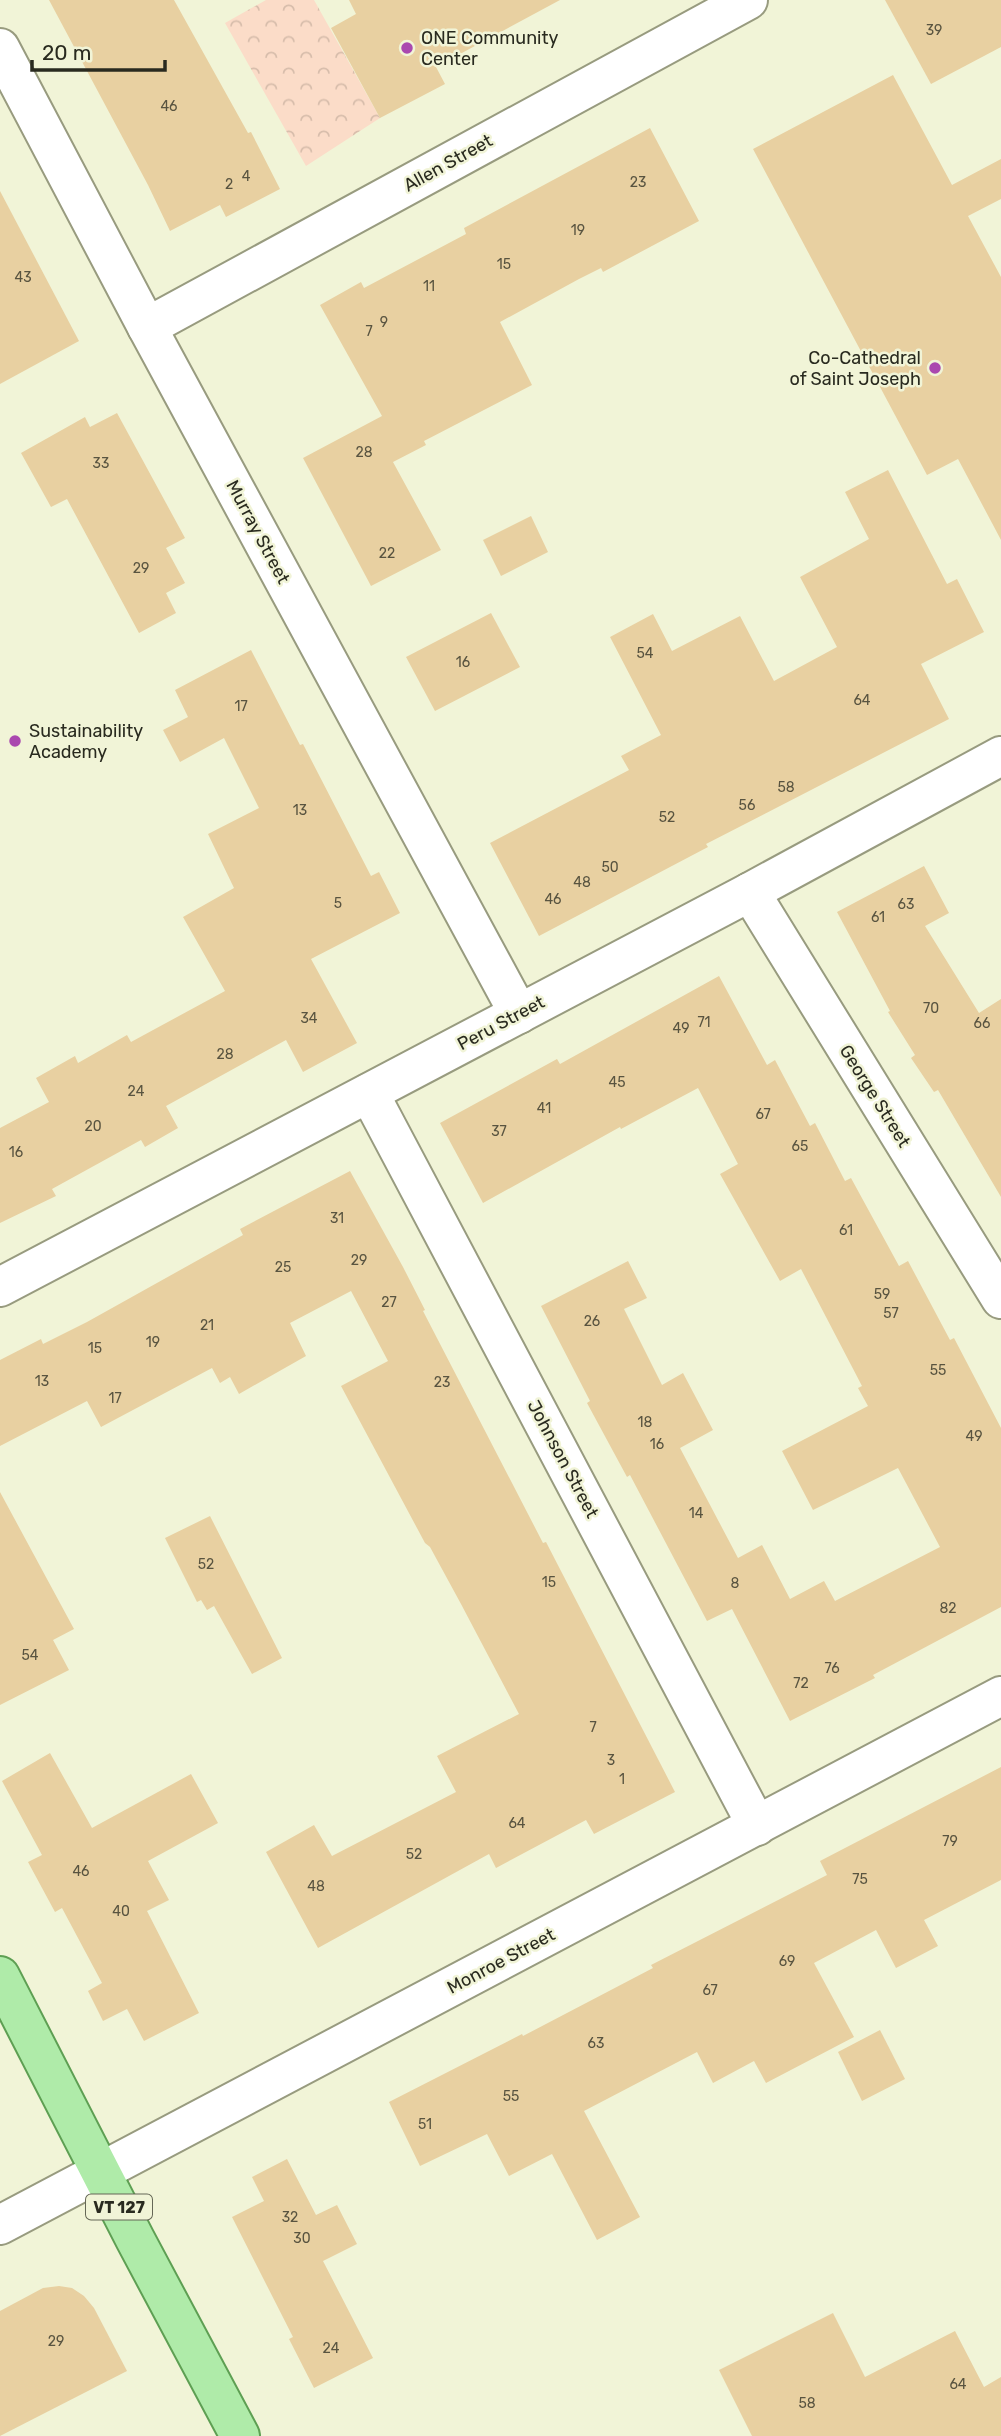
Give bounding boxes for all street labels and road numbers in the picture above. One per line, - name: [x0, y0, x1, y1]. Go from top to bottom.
- street label: Allen Street: [400, 130, 496, 196]
- street label: Murray Street: [221, 476, 295, 588]
- street label: Peru Street: [454, 991, 548, 1055]
- street label: George Street: [835, 1041, 915, 1151]
- street label: Johnson Street: [523, 1396, 603, 1522]
- street label: Monroe Street: [443, 1923, 559, 1999]
- road number: VT 127: [86, 2194, 152, 2220]

